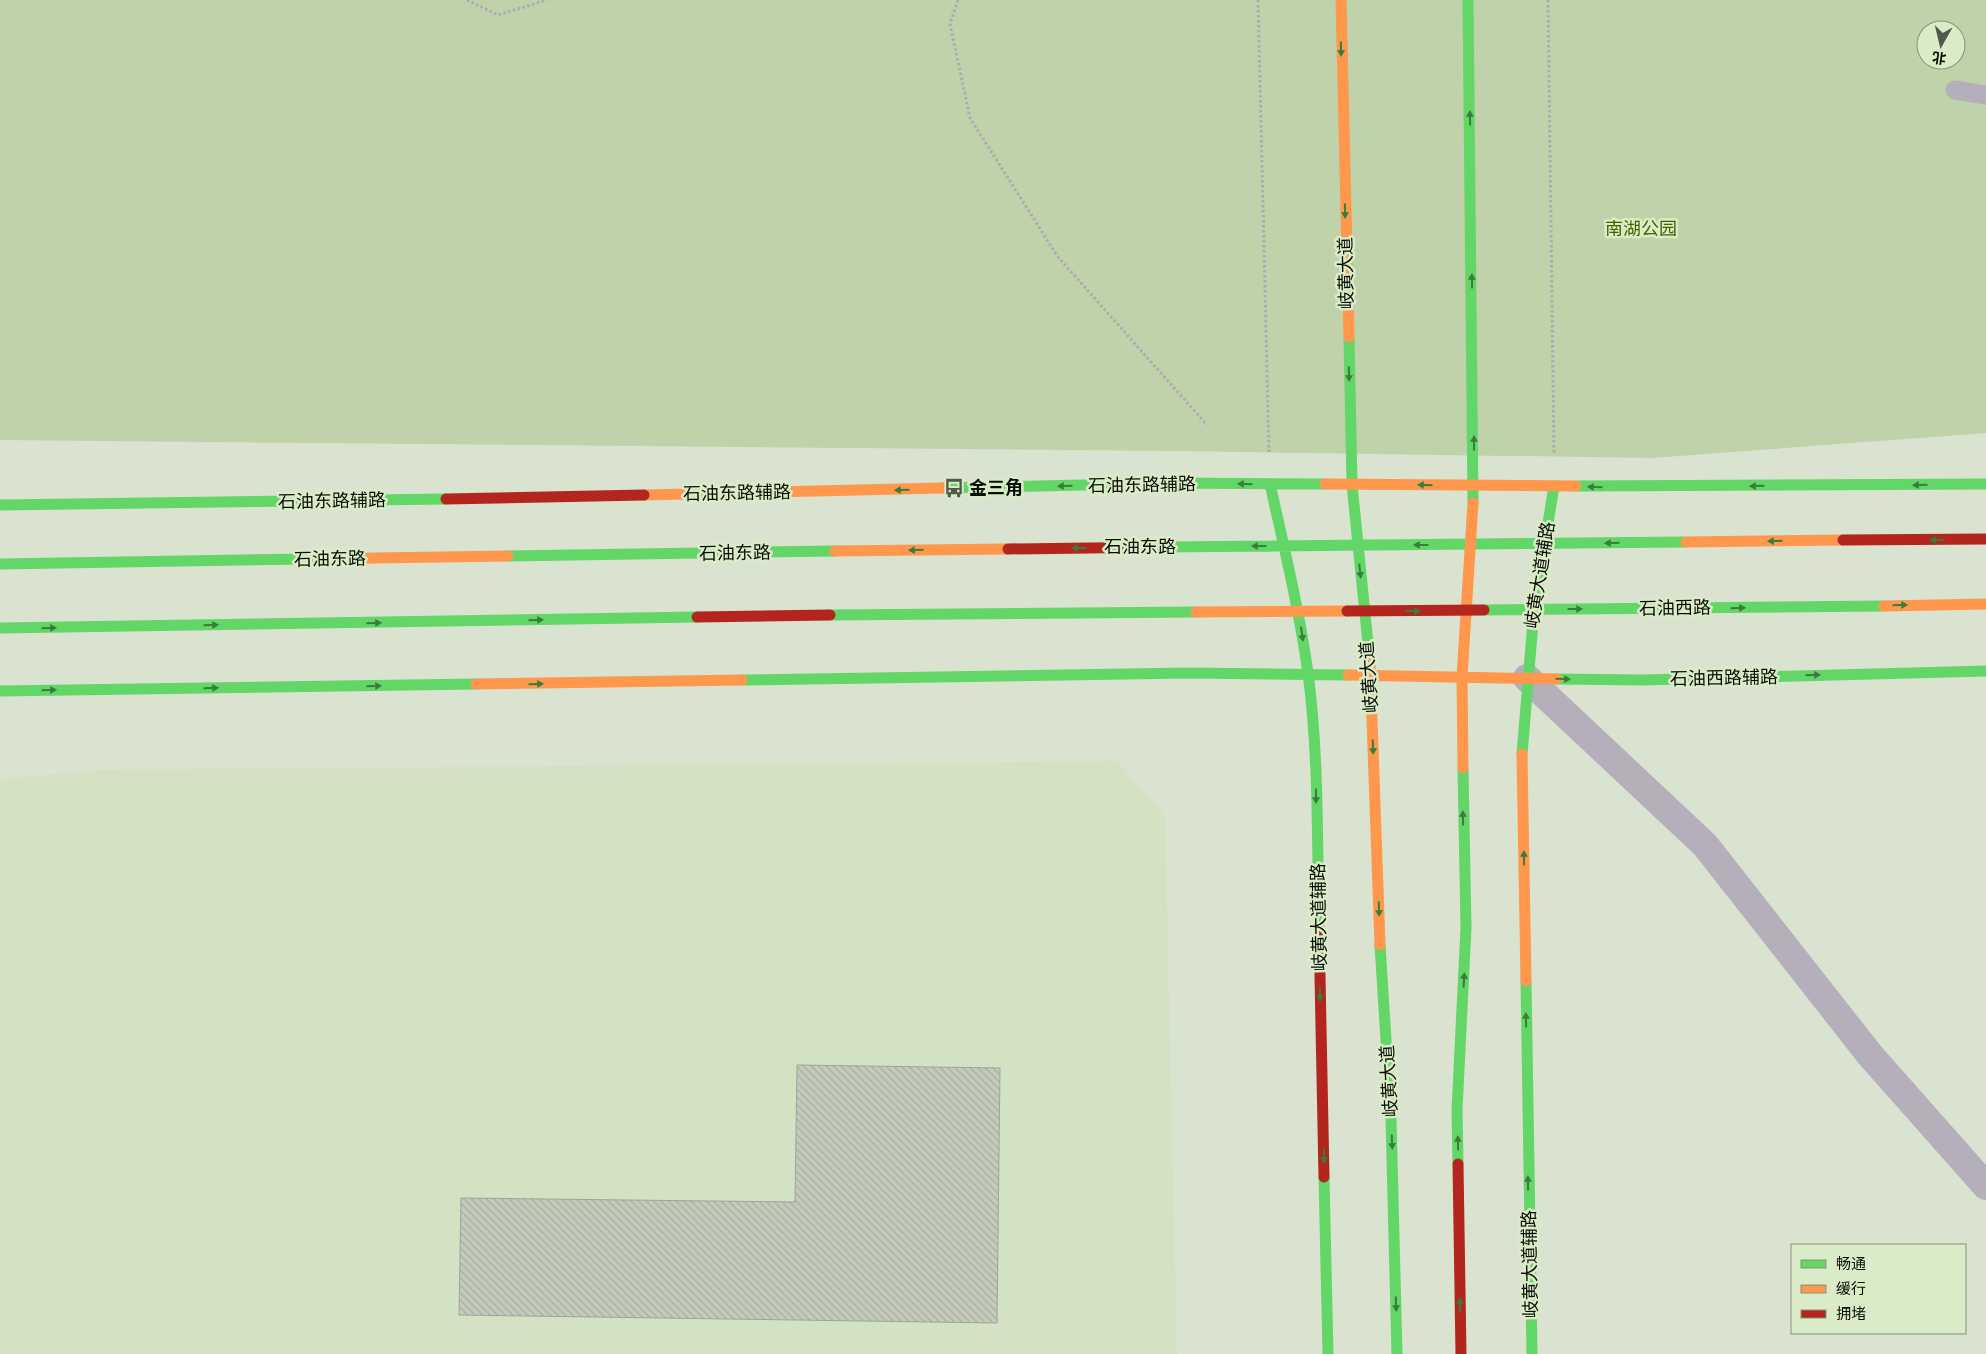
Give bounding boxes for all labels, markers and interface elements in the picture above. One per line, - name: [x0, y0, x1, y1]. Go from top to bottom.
- north arrow: [1916, 20, 1966, 70]
- one-way arrow: [1337, 41, 1345, 57]
- text: 北: [1931, 49, 1947, 68]
- one-way arrow: [1466, 110, 1474, 126]
- one-way arrow: [1341, 203, 1349, 219]
- park label: 南湖公园: [1605, 218, 1677, 239]
- street label: 岐黄大道: [1334, 237, 1357, 309]
- one-way arrow: [1468, 273, 1476, 289]
- one-way arrow: [1345, 366, 1353, 382]
- one-way arrow: [1470, 435, 1478, 451]
- street label: 石油东路辅路: [1088, 473, 1196, 496]
- bus stop icon: 金三角: [943, 477, 965, 499]
- place label: 金三角: [969, 477, 1023, 498]
- one-way arrow: [1237, 480, 1253, 488]
- street label: 石油东路辅路: [683, 481, 791, 504]
- one-way arrow: [1417, 481, 1433, 489]
- one-way arrow: [1912, 481, 1928, 489]
- one-way arrow: [1057, 482, 1073, 490]
- one-way arrow: [1749, 482, 1765, 490]
- one-way arrow: [1587, 483, 1603, 491]
- one-way arrow: [894, 486, 910, 494]
- street label: 石油东路辅路: [278, 489, 386, 512]
- street label: 岐黄大道辅路: [1521, 520, 1558, 630]
- street label: 石油东路: [1104, 536, 1176, 557]
- one-way arrow: [1929, 536, 1945, 544]
- one-way arrow: [1767, 538, 1783, 546]
- one-way arrow: [1604, 539, 1620, 547]
- street label: 石油东路: [699, 541, 771, 564]
- one-way arrow: [1413, 541, 1429, 549]
- one-way arrow: [1250, 543, 1266, 551]
- one-way arrow: [1070, 544, 1086, 552]
- one-way arrow: [908, 546, 924, 554]
- street label: 石油东路: [294, 547, 366, 570]
- one-way arrow: [1356, 563, 1364, 579]
- street label: 石油西路: [1639, 596, 1711, 619]
- one-way arrow: [1893, 601, 1909, 609]
- one-way arrow: [1730, 603, 1746, 611]
- one-way arrow: [1568, 605, 1584, 613]
- one-way arrow: [1405, 607, 1421, 615]
- one-way arrow: [528, 616, 544, 624]
- one-way arrow: [366, 619, 382, 627]
- one-way arrow: [203, 621, 219, 629]
- one-way arrow: [41, 624, 57, 632]
- one-way arrow: [1298, 627, 1306, 643]
- street label: 岐黄大道: [1356, 640, 1381, 714]
- street label: 石油西路辅路: [1670, 666, 1778, 689]
- one-way arrow: [1805, 671, 1821, 679]
- one-way arrow: [1555, 675, 1571, 683]
- one-way arrow: [528, 680, 544, 688]
- one-way arrow: [366, 682, 382, 690]
- one-way arrow: [203, 684, 219, 692]
- one-way arrow: [41, 686, 57, 694]
- one-way arrow: [1370, 739, 1378, 755]
- one-way arrow: [1312, 788, 1320, 804]
- one-way arrow: [1459, 810, 1467, 826]
- one-way arrow: [1519, 850, 1527, 866]
- street label: 岐黄大道辅路: [1307, 863, 1330, 971]
- one-way arrow: [1375, 902, 1383, 918]
- one-way arrow: [1460, 972, 1468, 988]
- one-way arrow: [1316, 986, 1324, 1002]
- one-way arrow: [1522, 1012, 1530, 1028]
- street label: 岐黄大道: [1376, 1045, 1401, 1118]
- one-way arrow: [1388, 1134, 1396, 1150]
- one-way arrow: [1454, 1135, 1462, 1151]
- one-way arrow: [1320, 1148, 1328, 1164]
- one-way arrow: [1524, 1175, 1532, 1191]
- street label: 岐黄大道辅路: [1518, 1210, 1541, 1318]
- legend: [1791, 1244, 1966, 1334]
- text: 畅通: [1836, 1254, 1866, 1273]
- text: 缓行: [1836, 1279, 1866, 1298]
- one-way arrow: [1392, 1296, 1400, 1312]
- one-way arrow: [1456, 1297, 1464, 1313]
- text: 拥堵: [1836, 1304, 1866, 1323]

